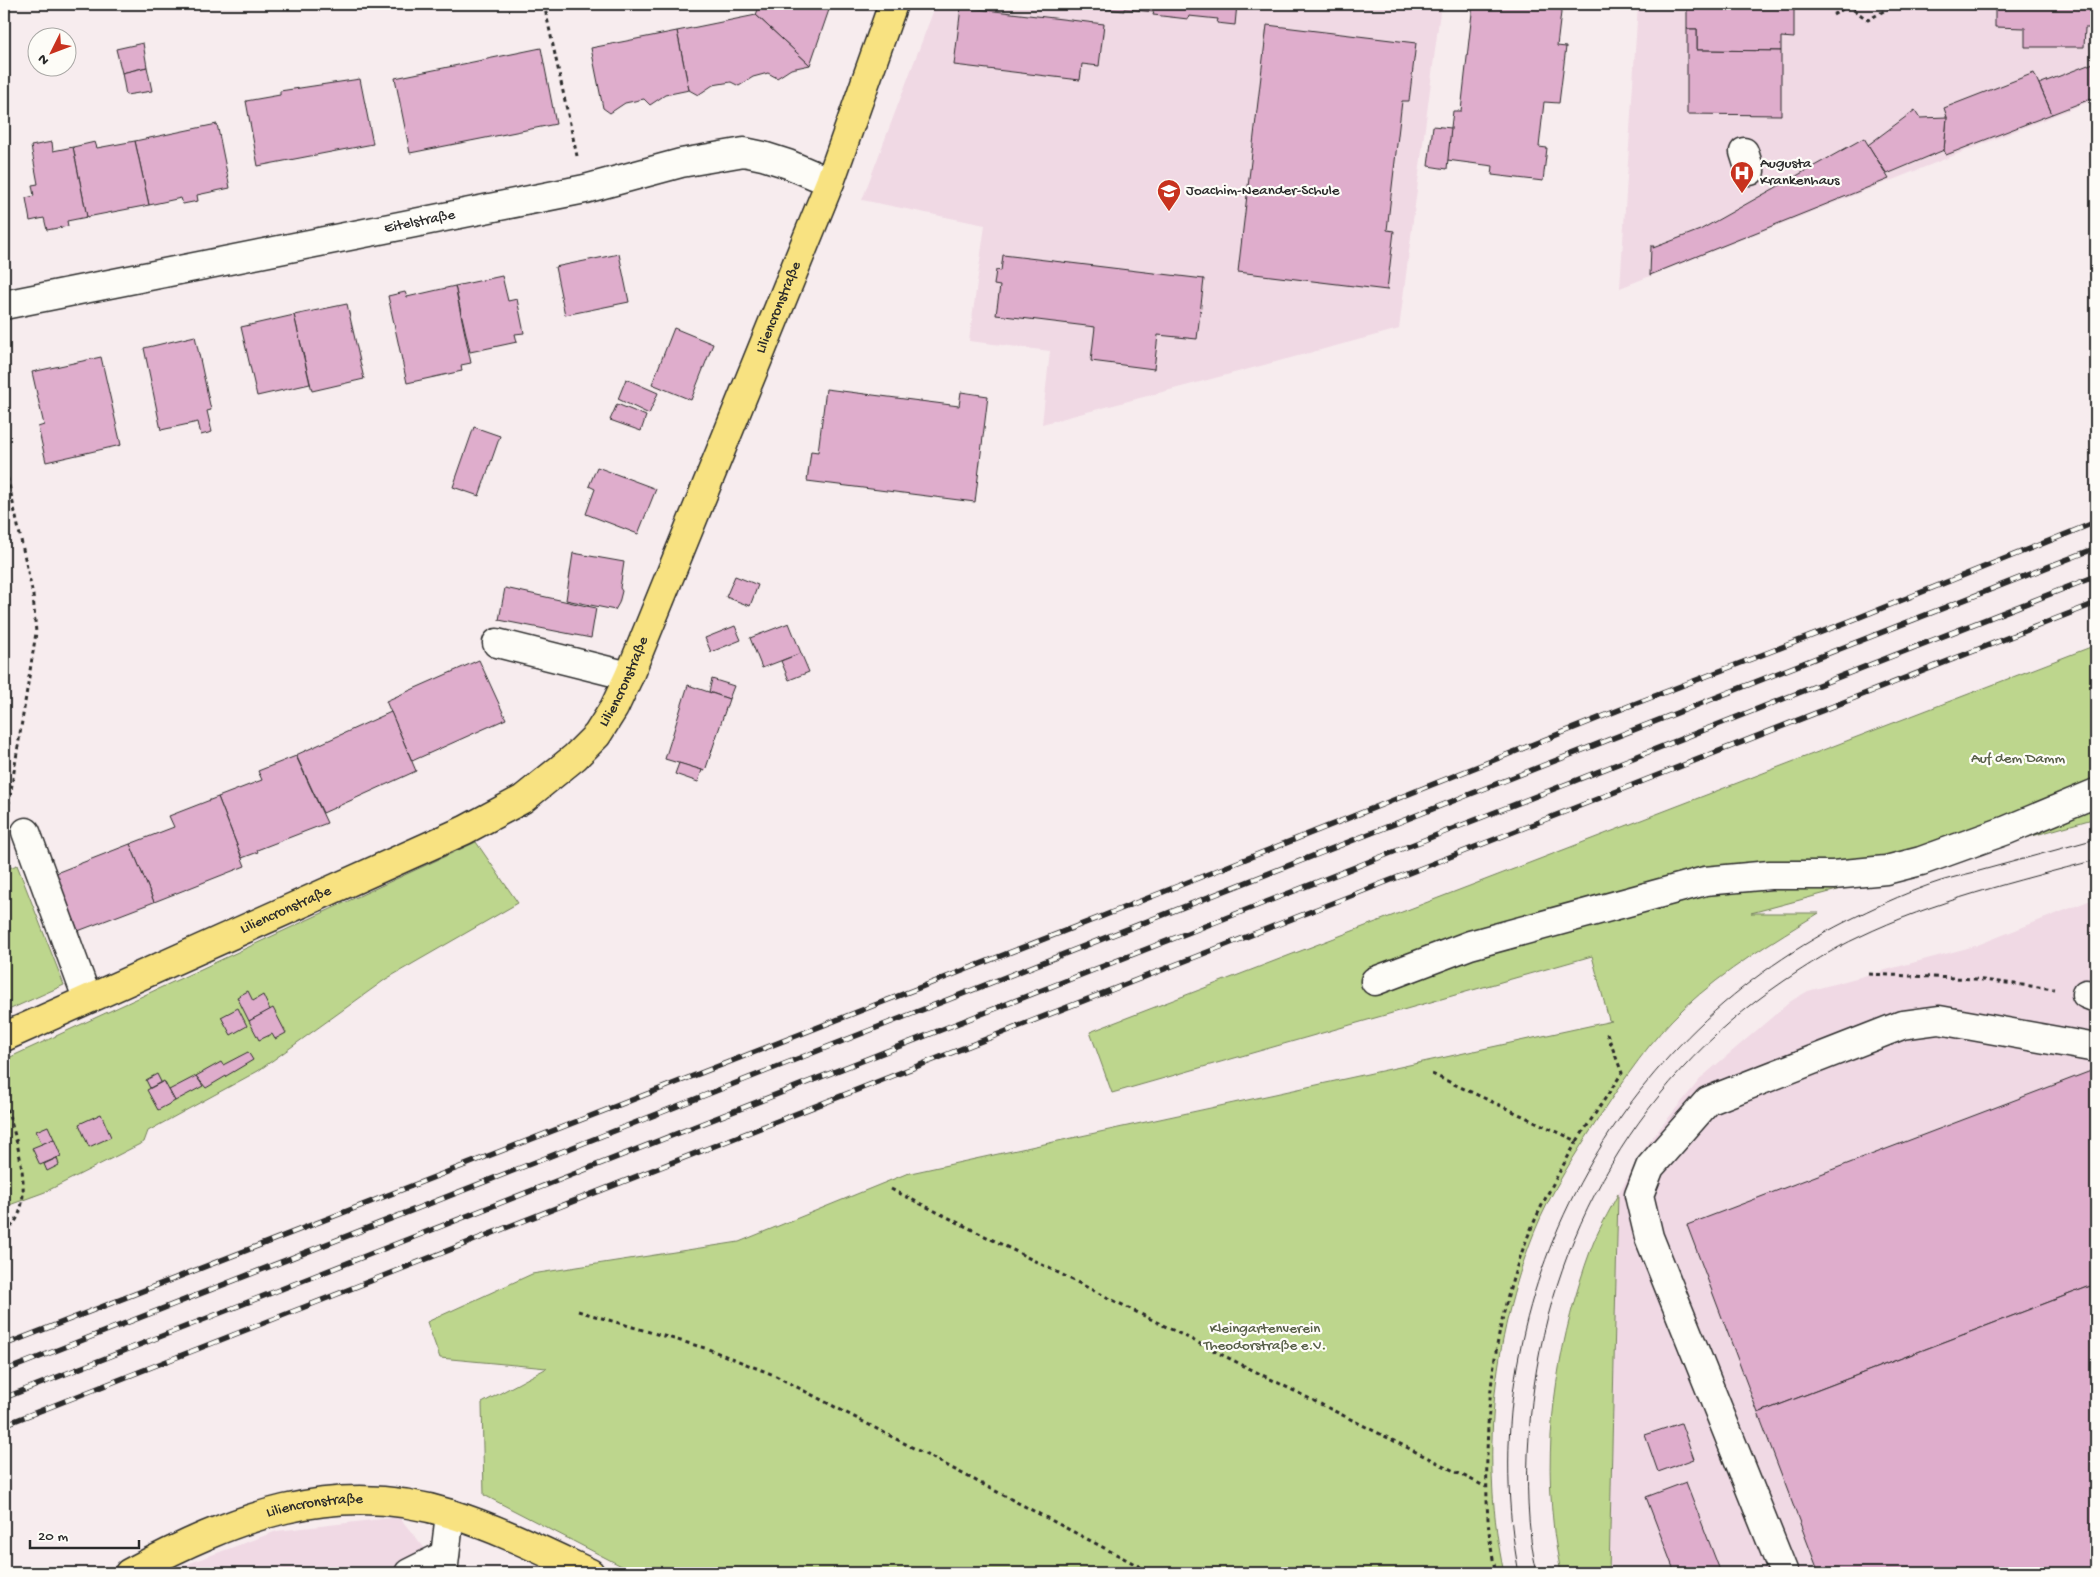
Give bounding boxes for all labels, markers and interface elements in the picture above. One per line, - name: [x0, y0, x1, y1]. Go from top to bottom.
- north arrow: [28, 28, 78, 78]
- text: N: [35, 50, 54, 68]
- place label: Augusta Krankenhaus: [1760, 155, 1840, 190]
- hospital icon: Augusta Krankenhaus: [1729, 160, 1755, 194]
- school or university icon: Joachim-Neander-Schule: [1156, 178, 1182, 212]
- place label: Joachim-Neander-Schule: [1186, 182, 1340, 200]
- street label: Eitelstraße: [383, 206, 457, 238]
- street label: Liliencronstraße: [752, 259, 806, 356]
- street label: Liliencronstraße: [595, 634, 653, 730]
- park label: Auf dem Damm: [1971, 750, 2065, 768]
- street label: Liliencronstraße: [238, 882, 334, 939]
- park label: Kleingartenverein Theodorstraße e.V.: [1203, 1320, 1326, 1355]
- street label: Liliencronstraße: [264, 1491, 363, 1522]
- scale bar: [30, 1517, 139, 1549]
- text: 20 m: [38, 1528, 68, 1546]

